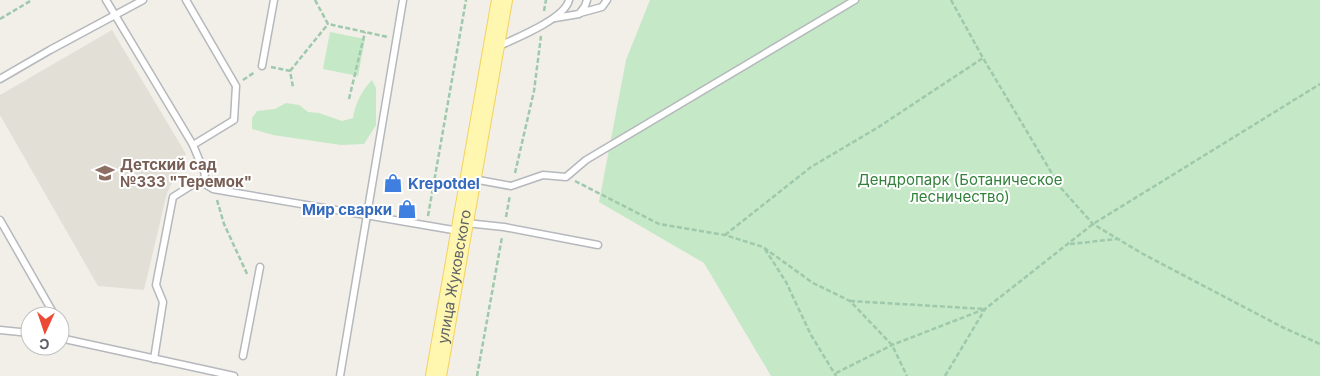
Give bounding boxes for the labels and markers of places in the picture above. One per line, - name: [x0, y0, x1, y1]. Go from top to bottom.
- place label: Детский сад №333 "Теремок": [120, 155, 252, 191]
- school or university icon: Детский сад №333 "Теремок": [94, 162, 116, 184]
- shop icon: Krepotdel: [382, 172, 404, 194]
- place label: Krepotdel: [408, 174, 480, 193]
- shop icon: Мир сварки: [396, 198, 418, 220]
- place label: Мир сварки: [302, 200, 392, 219]

